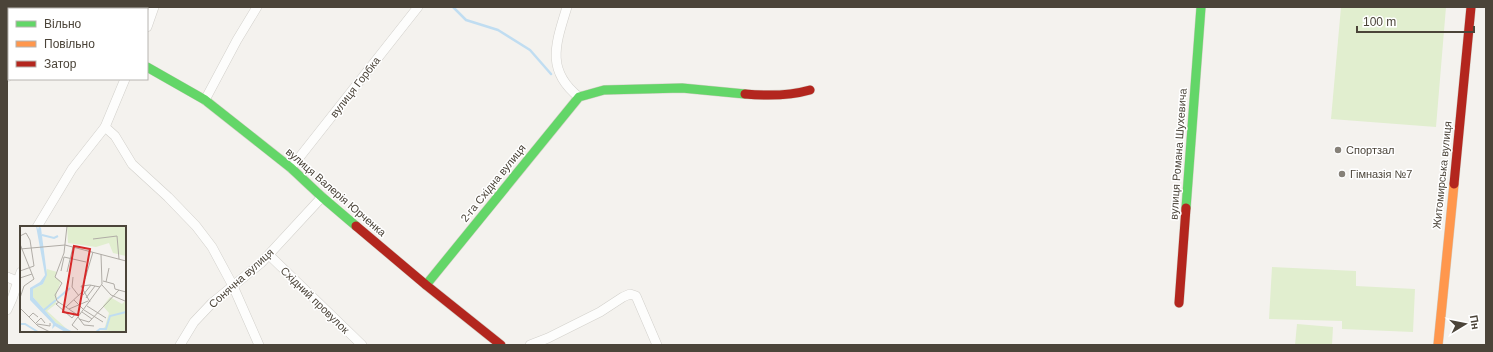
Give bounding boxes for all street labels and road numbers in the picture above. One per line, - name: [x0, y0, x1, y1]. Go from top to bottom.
- street label: вулиця Горбка: [328, 54, 383, 120]
- street label: вулиця Романа Шухевича: [1167, 87, 1189, 220]
- street label: Житомирська вулиця: [1430, 120, 1454, 229]
- street label: 2-га Східна вулиця: [458, 142, 528, 224]
- street label: вулиця Валерія Юрченка: [284, 145, 389, 239]
- street label: Сонячна вулиця: [206, 246, 276, 310]
- street label: Східний провулок: [278, 264, 352, 336]

